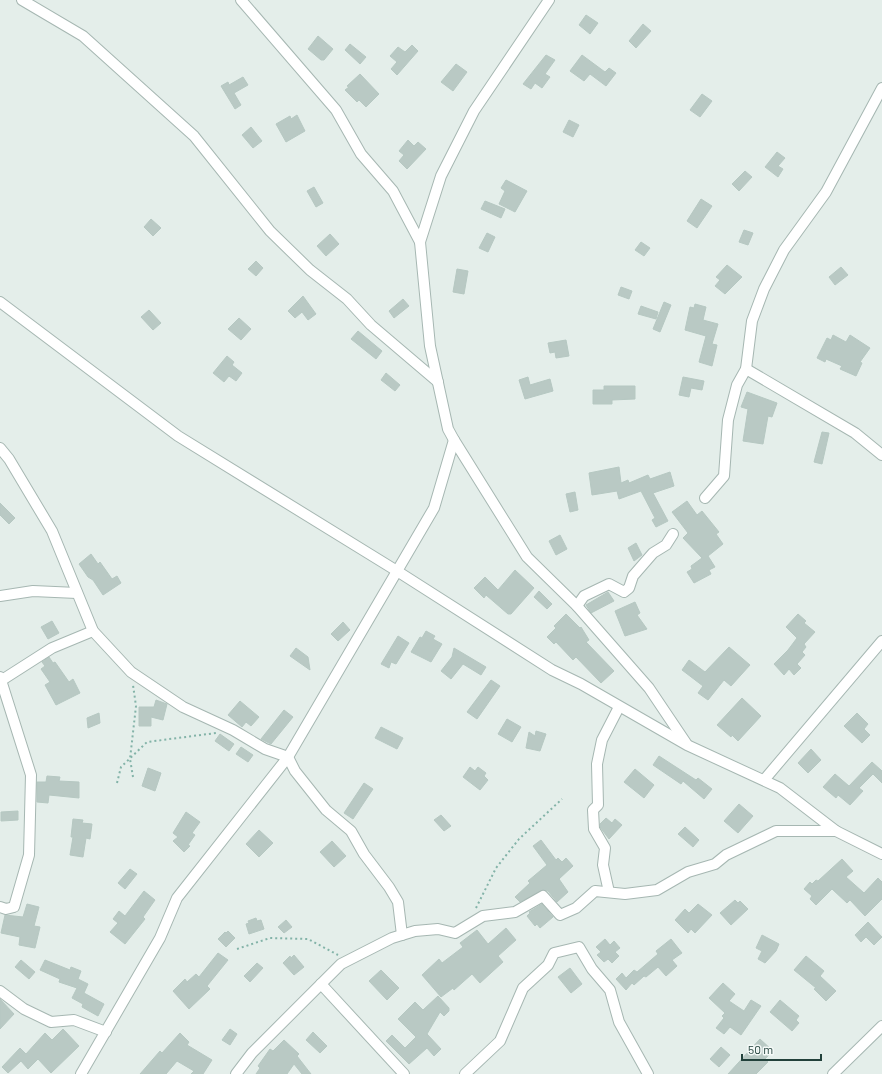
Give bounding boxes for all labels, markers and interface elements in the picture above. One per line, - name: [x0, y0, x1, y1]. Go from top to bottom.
- scale bar: [742, 1036, 821, 1062]
- text: 50 m: [748, 1042, 773, 1056]

